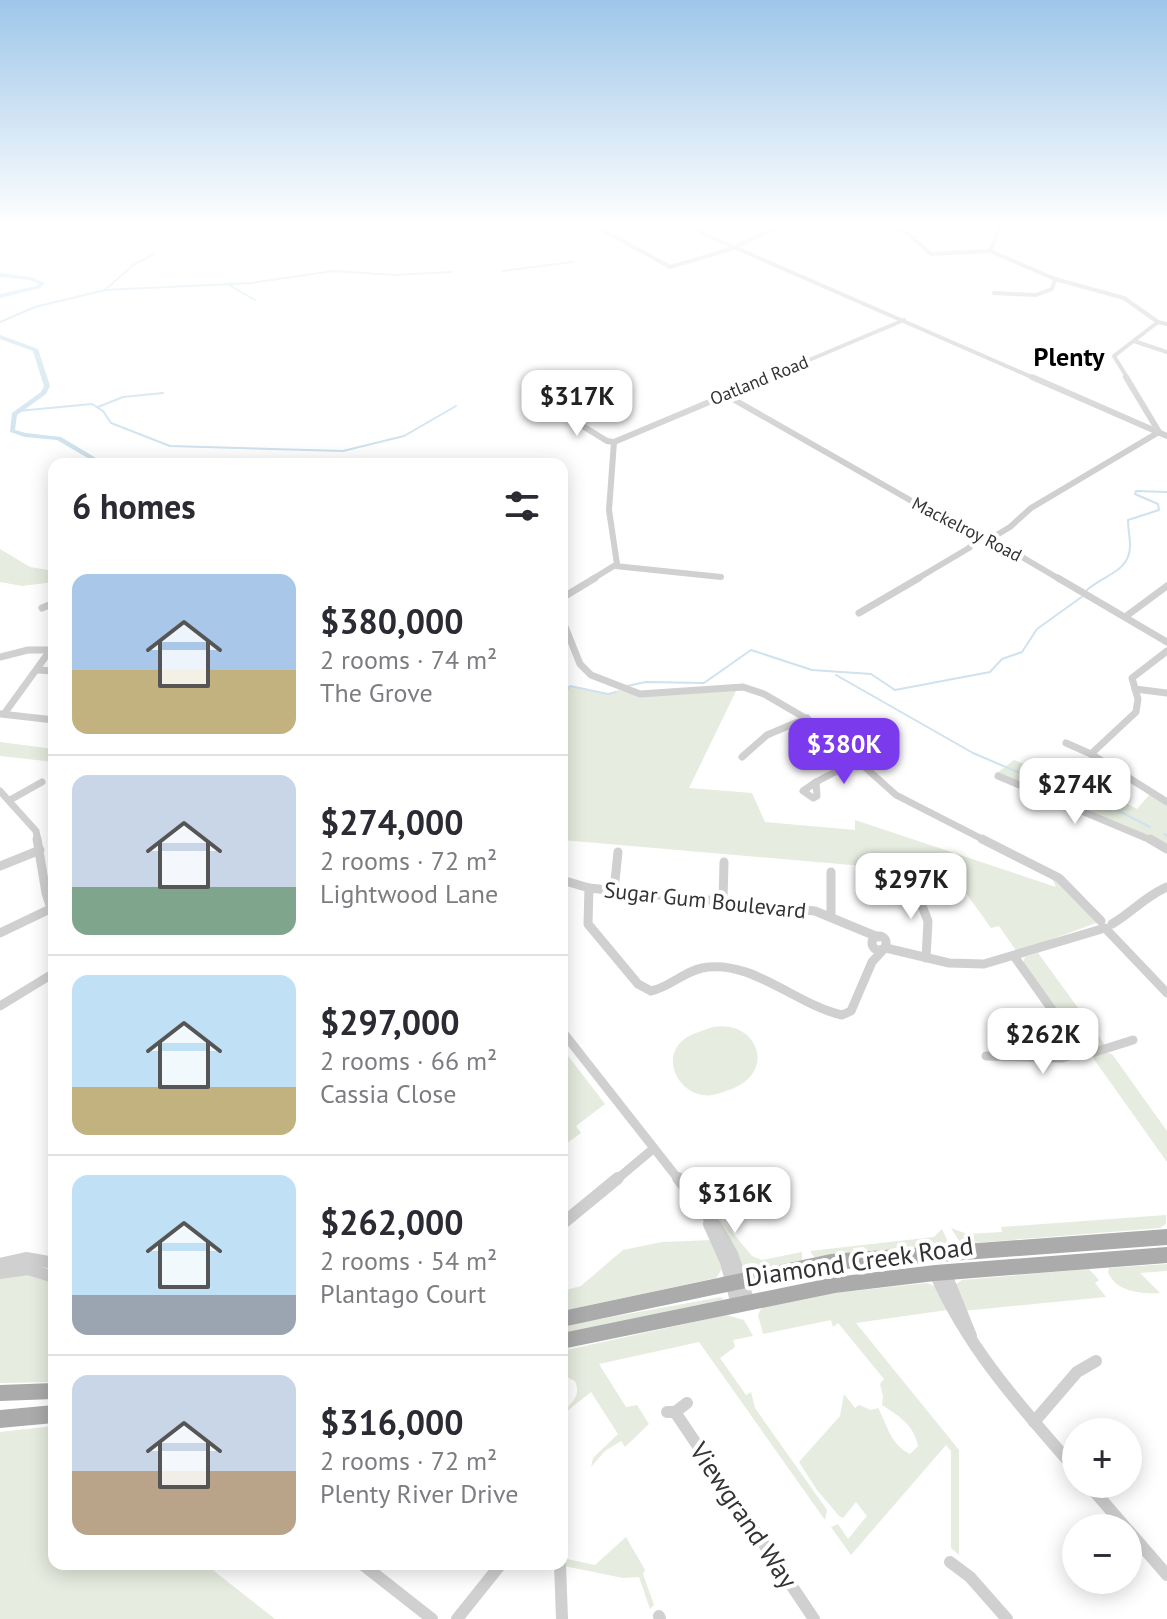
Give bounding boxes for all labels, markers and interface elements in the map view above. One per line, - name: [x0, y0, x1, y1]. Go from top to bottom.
- district label: Plenty: [1034, 340, 1105, 373]
- street label: Oatland Road: [706, 350, 812, 410]
- pin: $317K: [521, 370, 633, 438]
- text: $317K: [539, 379, 615, 412]
- text: 6 homes: [72, 484, 196, 528]
- icon: filters: [500, 484, 544, 528]
- street label: Mackelroy Road: [908, 491, 1026, 567]
- text: $380,000: [320, 599, 464, 643]
- icon: home: [136, 606, 232, 702]
- text: 2 rooms · 74 m²: [320, 643, 497, 676]
- text: The Grove: [320, 676, 433, 709]
- pin: $380K: [788, 718, 900, 786]
- text: $380K: [806, 727, 882, 760]
- pin: $274K: [1019, 758, 1131, 826]
- text: $274K: [1037, 767, 1113, 800]
- text: $274,000: [320, 800, 464, 844]
- icon: home: [136, 807, 232, 903]
- text: 2 rooms · 72 m²: [320, 844, 497, 877]
- pin: $297K: [855, 853, 967, 921]
- text: $297K: [873, 862, 949, 895]
- street label: Sugar Gum Boulevard: [603, 875, 807, 925]
- text: Lightwood Lane: [320, 877, 498, 910]
- text: $297,000: [320, 1000, 459, 1044]
- icon: home: [136, 1007, 232, 1103]
- pin: $262K: [987, 1008, 1099, 1076]
- text: $262K: [1005, 1017, 1081, 1050]
- text: 2 rooms · 66 m²: [320, 1044, 497, 1077]
- text: Cassia Close: [320, 1077, 457, 1110]
- pin: $316K: [679, 1167, 791, 1235]
- text: $316K: [697, 1176, 773, 1209]
- text: $262,000: [320, 1200, 464, 1244]
- icon: home: [136, 1207, 232, 1303]
- street label: Diamond Creek Road: [743, 1229, 975, 1293]
- text: 2 rooms · 54 m²: [320, 1244, 497, 1277]
- text: Plantago Court: [320, 1277, 486, 1310]
- text: $316,000: [320, 1400, 464, 1444]
- icon: home: [136, 1407, 232, 1503]
- map controls: [1062, 1418, 1142, 1594]
- button: +: [1062, 1418, 1142, 1498]
- street label: Viewgrand Way: [682, 1435, 805, 1594]
- text: 2 rooms · 72 m²: [320, 1444, 497, 1477]
- text: Plenty River Drive: [320, 1477, 518, 1510]
- button: −: [1062, 1514, 1142, 1594]

